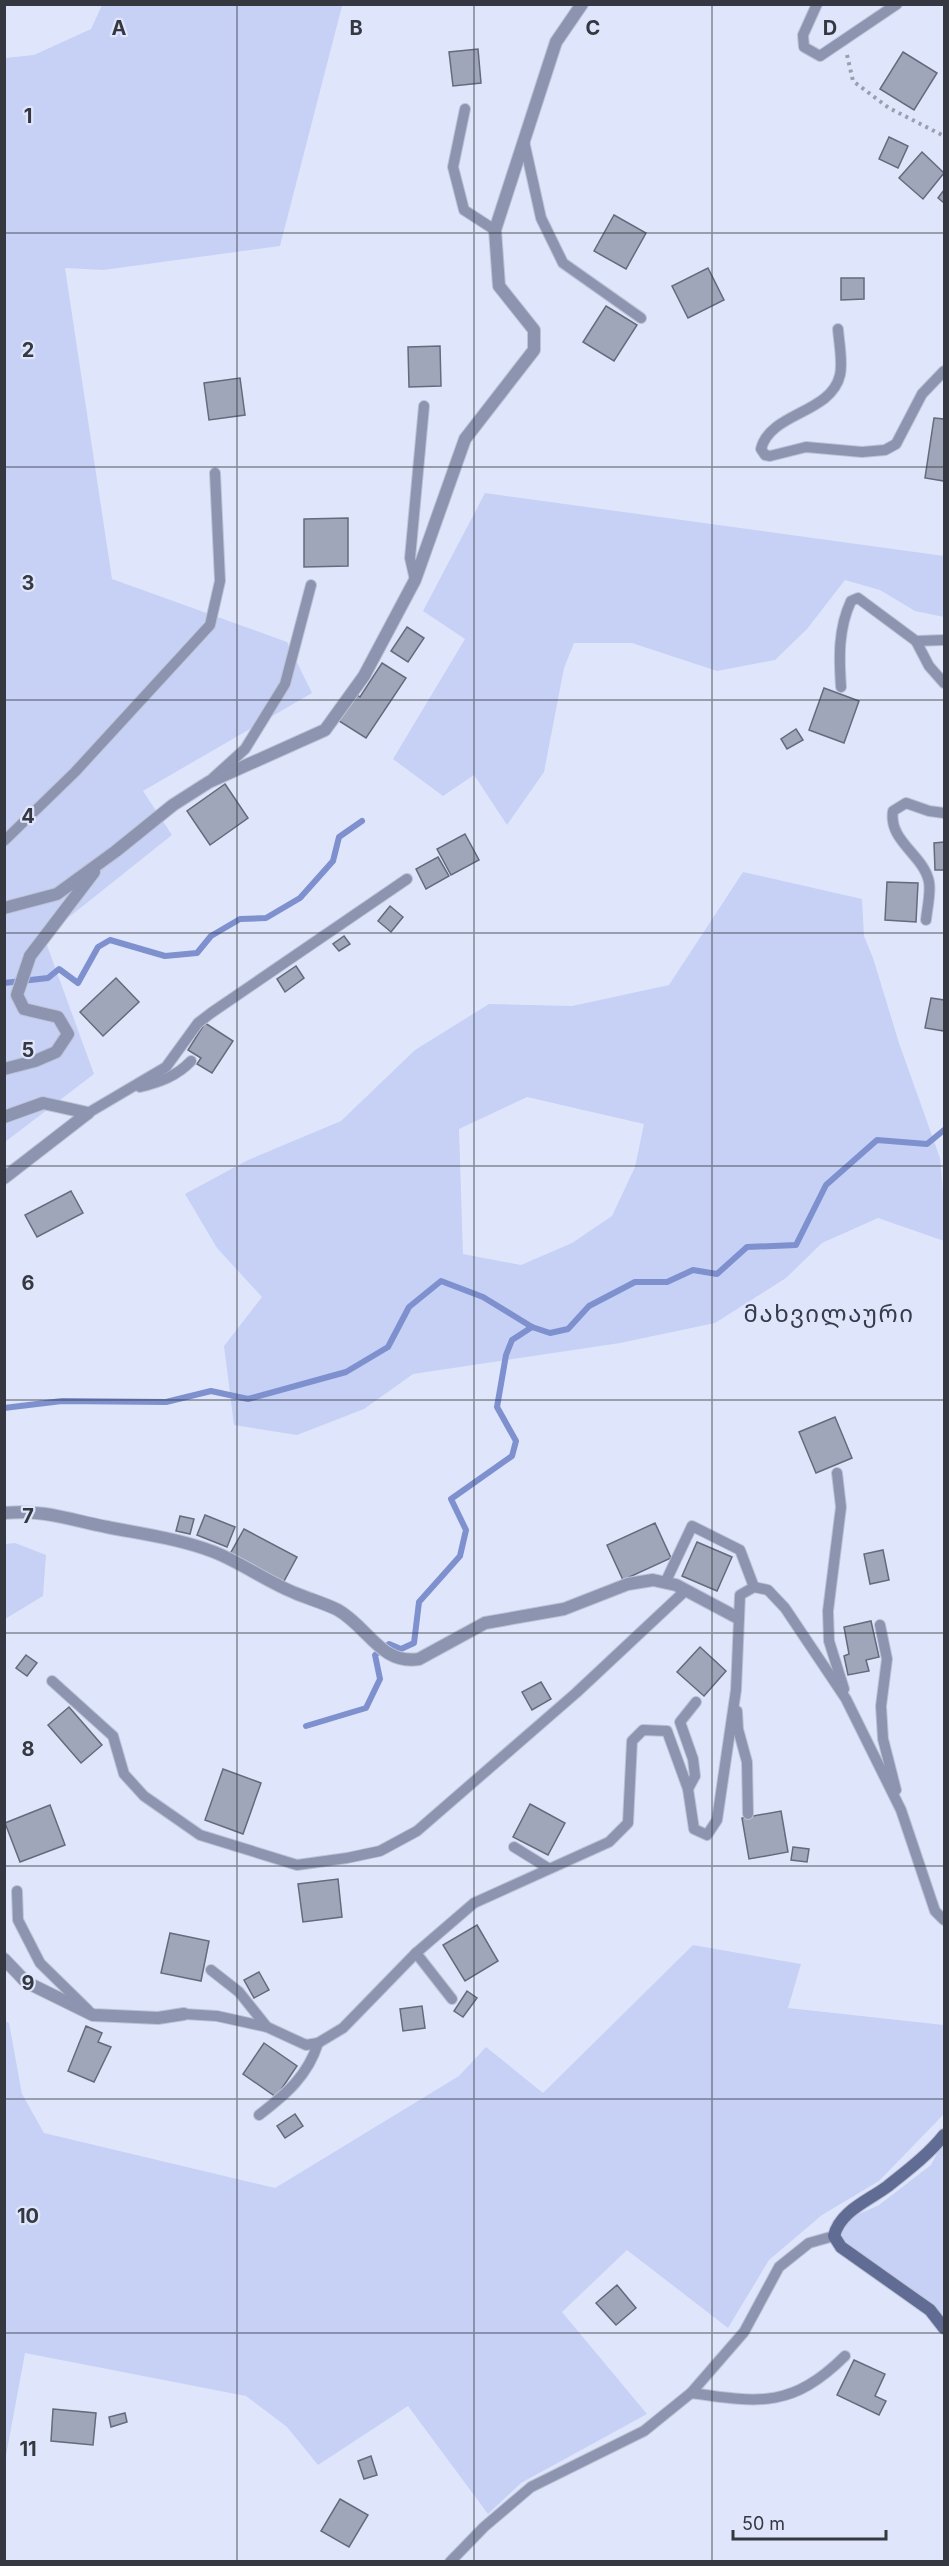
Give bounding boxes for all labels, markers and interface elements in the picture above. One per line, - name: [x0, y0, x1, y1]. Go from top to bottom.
- text: A: [112, 16, 127, 40]
- text: B: [349, 16, 363, 40]
- text: C: [586, 16, 600, 40]
- text: D: [823, 16, 837, 40]
- text: 1: [24, 104, 32, 128]
- text: 2: [22, 338, 34, 362]
- text: 3: [22, 571, 34, 595]
- text: 4: [21, 804, 35, 828]
- text: 5: [22, 1038, 34, 1062]
- text: 6: [22, 1271, 35, 1295]
- district label: მახვილაური: [744, 1299, 914, 1328]
- text: 7: [22, 1504, 34, 1528]
- text: 8: [21, 1737, 35, 1761]
- text: 9: [22, 1971, 35, 1995]
- text: 10: [17, 2204, 39, 2228]
- text: 11: [19, 2437, 37, 2461]
- scale bar: [733, 2503, 886, 2541]
- text: 50 m: [742, 2513, 785, 2534]

